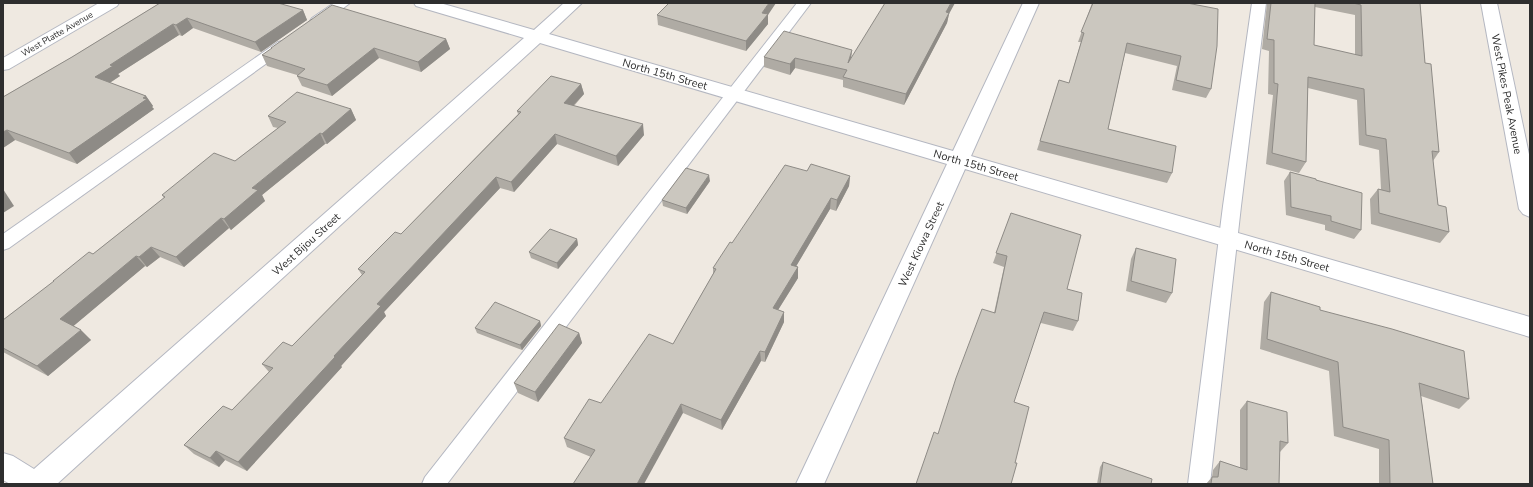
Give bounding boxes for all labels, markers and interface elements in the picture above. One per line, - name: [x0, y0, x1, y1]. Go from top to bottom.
- street label: West Platte Avenue: [19, 8, 95, 59]
- street label: West Pikes Peak Avenue: [1487, 33, 1526, 156]
- street label: North 15th Street: [621, 55, 709, 94]
- street label: North 15th Street: [932, 146, 1020, 185]
- street label: West Kiowa Street: [895, 199, 948, 289]
- street label: West Bijou Street: [269, 210, 344, 279]
- street label: North 15th Street: [1243, 237, 1331, 276]

